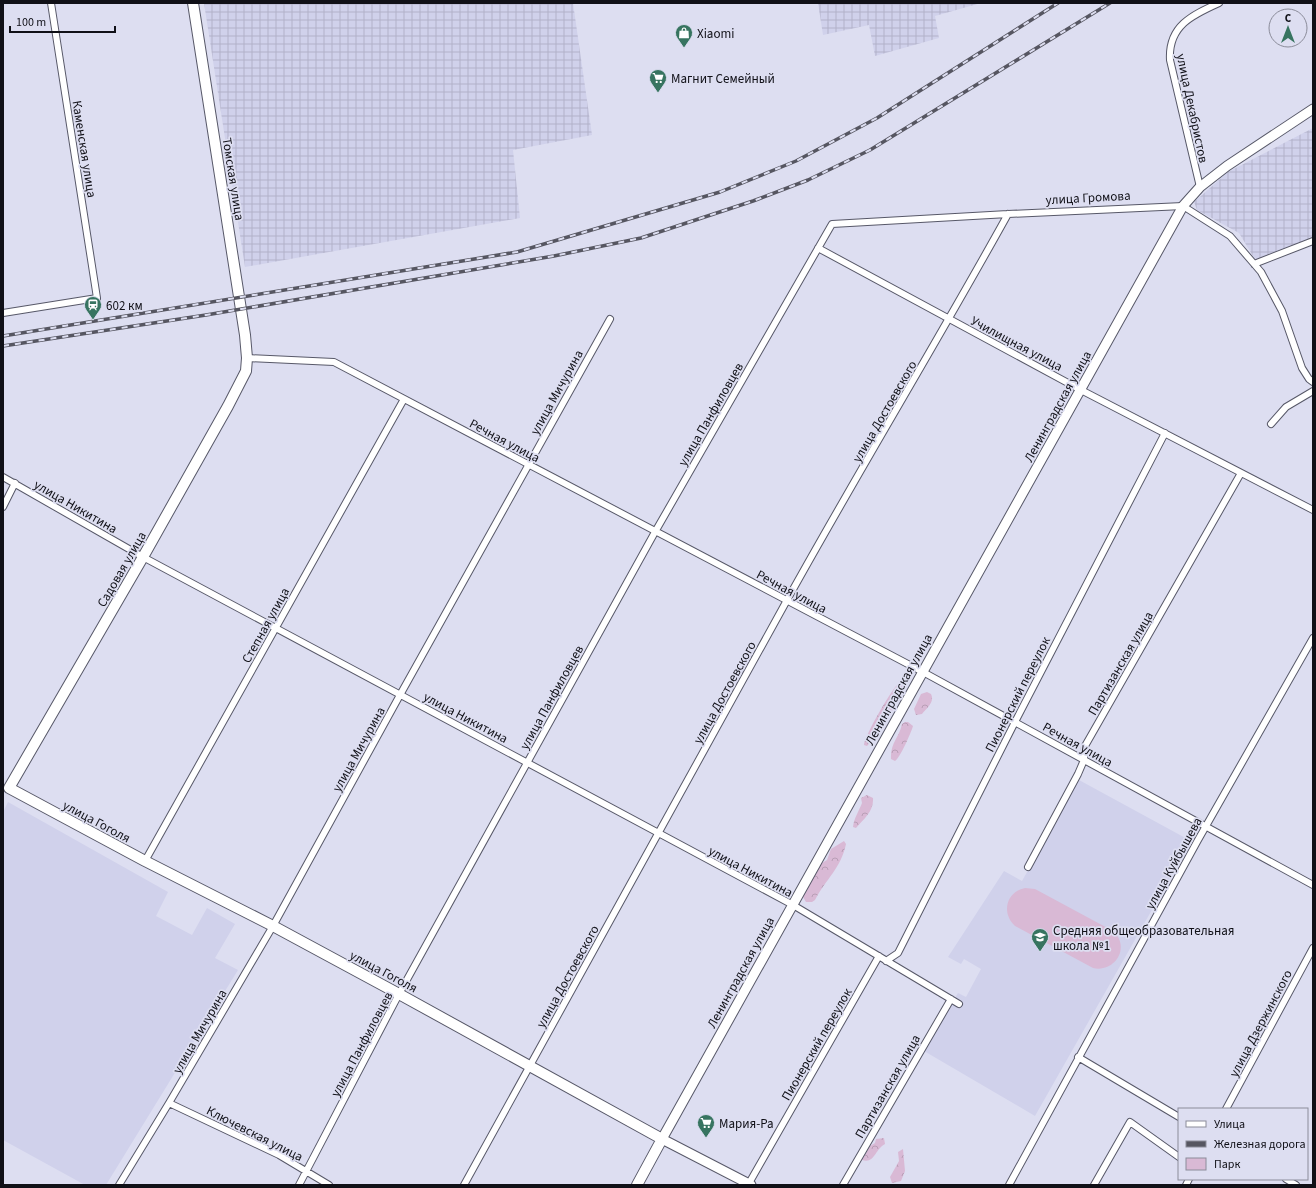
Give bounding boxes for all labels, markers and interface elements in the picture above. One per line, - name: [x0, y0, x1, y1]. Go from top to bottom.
- scale bar: [10, 8, 115, 34]
- north arrow: [1268, 8, 1308, 48]
- text: С: [1285, 11, 1292, 26]
- text: 100 m: [16, 14, 46, 31]
- shop icon: Xiaomi: [674, 23, 694, 48]
- place label: Xiaomi: [697, 25, 734, 43]
- street label: улица Декабристов: [1172, 52, 1212, 165]
- supermarket icon: Магнит Семейный: [648, 68, 668, 93]
- place label: Магнит Семейный: [671, 70, 775, 88]
- street label: Каменская улица: [67, 99, 101, 199]
- street label: Томская улица: [218, 136, 248, 222]
- street label: улица Громова: [1045, 187, 1131, 209]
- station icon: 602 км: [83, 295, 103, 320]
- place label: 602 км: [106, 297, 143, 315]
- street label: Училищная улица: [967, 312, 1066, 376]
- street label: улица Мичурина: [526, 347, 588, 438]
- street label: Ленинградская улица: [1020, 348, 1096, 465]
- street label: улица Достоевского: [848, 357, 921, 466]
- street label: улица Панфиловцев: [674, 359, 748, 470]
- street label: Речная улица: [466, 415, 543, 467]
- street label: улица Никитина: [31, 476, 120, 538]
- street label: Садовая улица: [93, 528, 151, 611]
- street label: Речная улица: [753, 566, 830, 618]
- street label: Степная улица: [238, 584, 294, 666]
- street label: Партизанская улица: [1084, 608, 1158, 719]
- street label: Ленинградская улица: [861, 631, 937, 748]
- street label: Пионерский переулок: [981, 633, 1055, 755]
- street label: улица Достоевского: [689, 638, 761, 747]
- street label: улица Панфиловцев: [516, 642, 588, 753]
- street label: улица Никитина: [420, 688, 511, 748]
- street label: улица Мичурина: [328, 704, 390, 795]
- street label: Речная улица: [1039, 718, 1116, 772]
- street label: улица Гоголя: [60, 797, 134, 847]
- street label: улица Куйбышева: [1141, 814, 1207, 913]
- street label: улица Никитина: [705, 842, 796, 902]
- street label: Ленинградская улица: [703, 914, 779, 1031]
- street label: улица Достоевского: [532, 922, 604, 1031]
- place label: Средняя общеобразовательная школа №1: [1053, 922, 1235, 955]
- school or university icon: Средняя общеобразовательная школа №1: [1030, 927, 1050, 952]
- street label: улица Гоголя: [347, 947, 421, 997]
- street label: улица Дзержинского: [1225, 967, 1297, 1080]
- street label: Пионерский переулок: [777, 984, 857, 1104]
- street label: улица Мичурина: [168, 986, 231, 1077]
- street label: улица Панфиловцев: [327, 988, 397, 1100]
- street label: Партизанская улица: [851, 1031, 925, 1142]
- street label: Ключевская улица: [203, 1102, 306, 1166]
- legend: [1178, 1108, 1308, 1180]
- supermarket icon: Мария-Ра: [696, 1113, 716, 1138]
- place label: Мария-Ра: [719, 1115, 774, 1133]
- text: Улица: [1214, 1116, 1245, 1133]
- text: Железная дорога: [1214, 1136, 1306, 1153]
- text: Парк: [1214, 1156, 1240, 1173]

